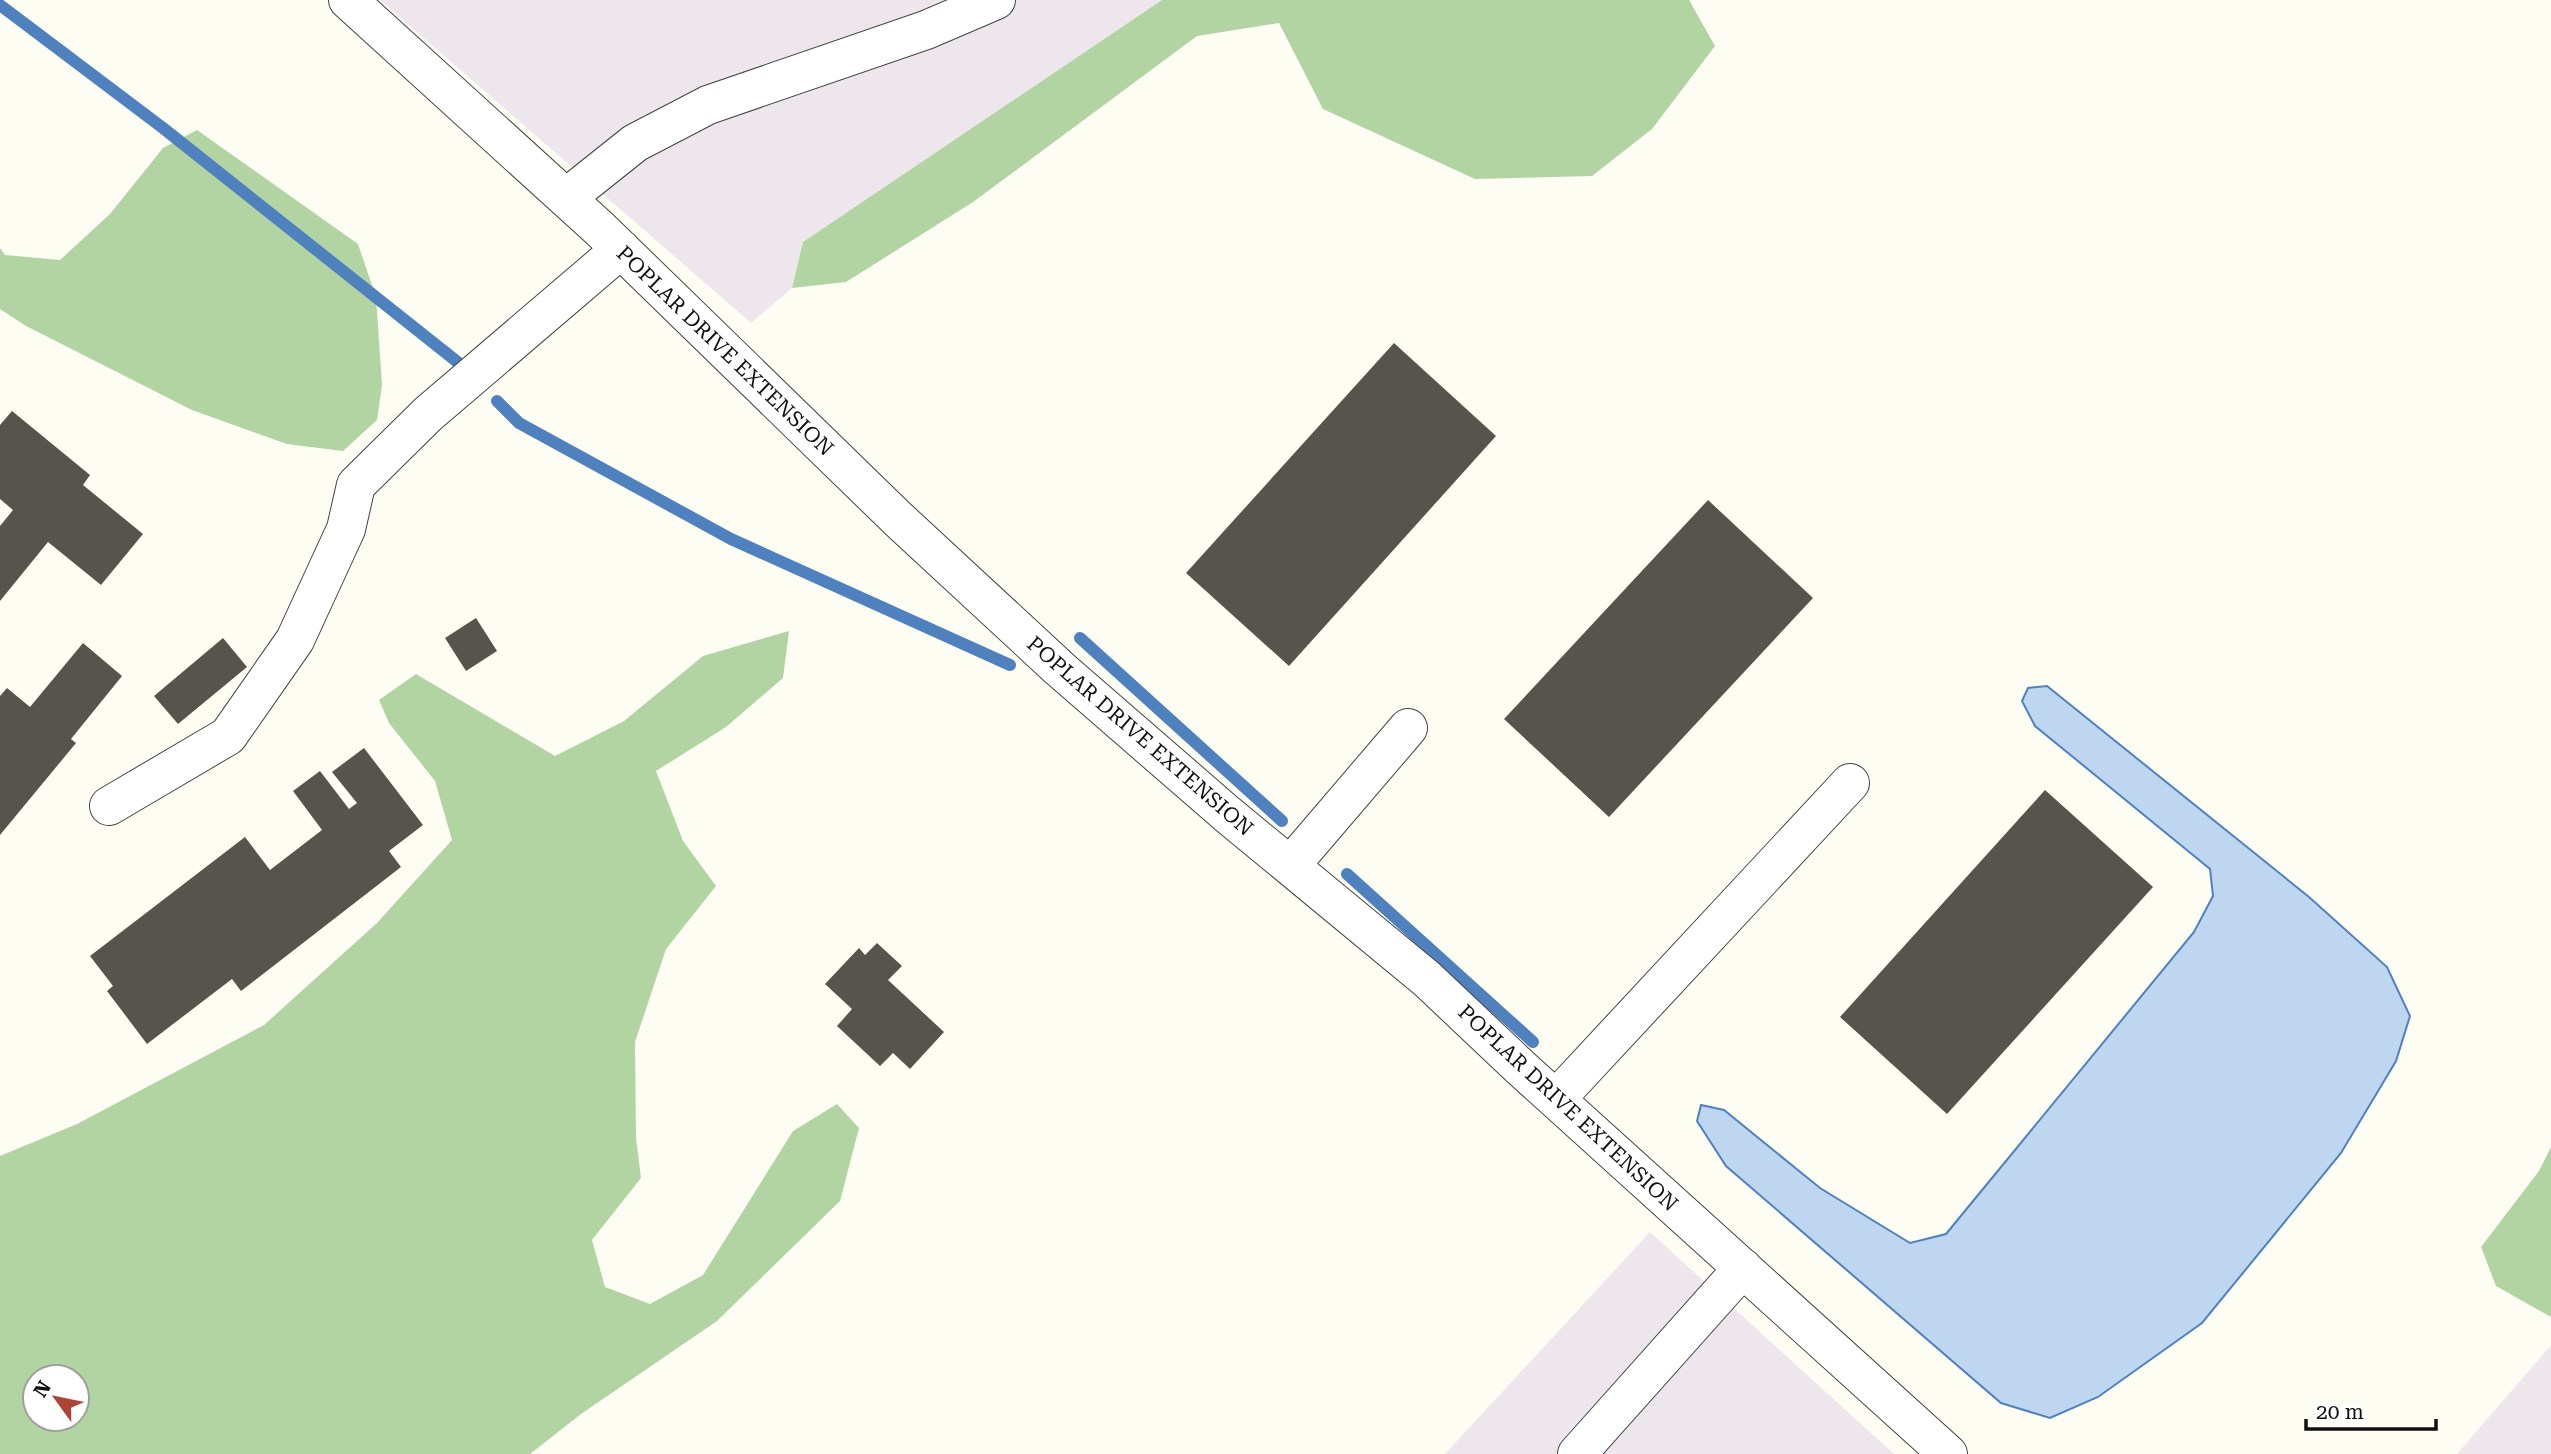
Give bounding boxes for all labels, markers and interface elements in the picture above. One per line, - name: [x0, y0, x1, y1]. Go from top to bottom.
- street label: POPLAR DRIVE EXTENSION: [612, 241, 838, 461]
- street label: POPLAR DRIVE EXTENSION: [1022, 631, 1258, 841]
- street label: POPLAR DRIVE EXTENSION: [1453, 1000, 1683, 1216]
- north arrow: [21, 1363, 91, 1433]
- text: N: [29, 1376, 56, 1401]
- scale bar: [2306, 1388, 2436, 1432]
- text: 20 m: [2316, 1400, 2364, 1424]

